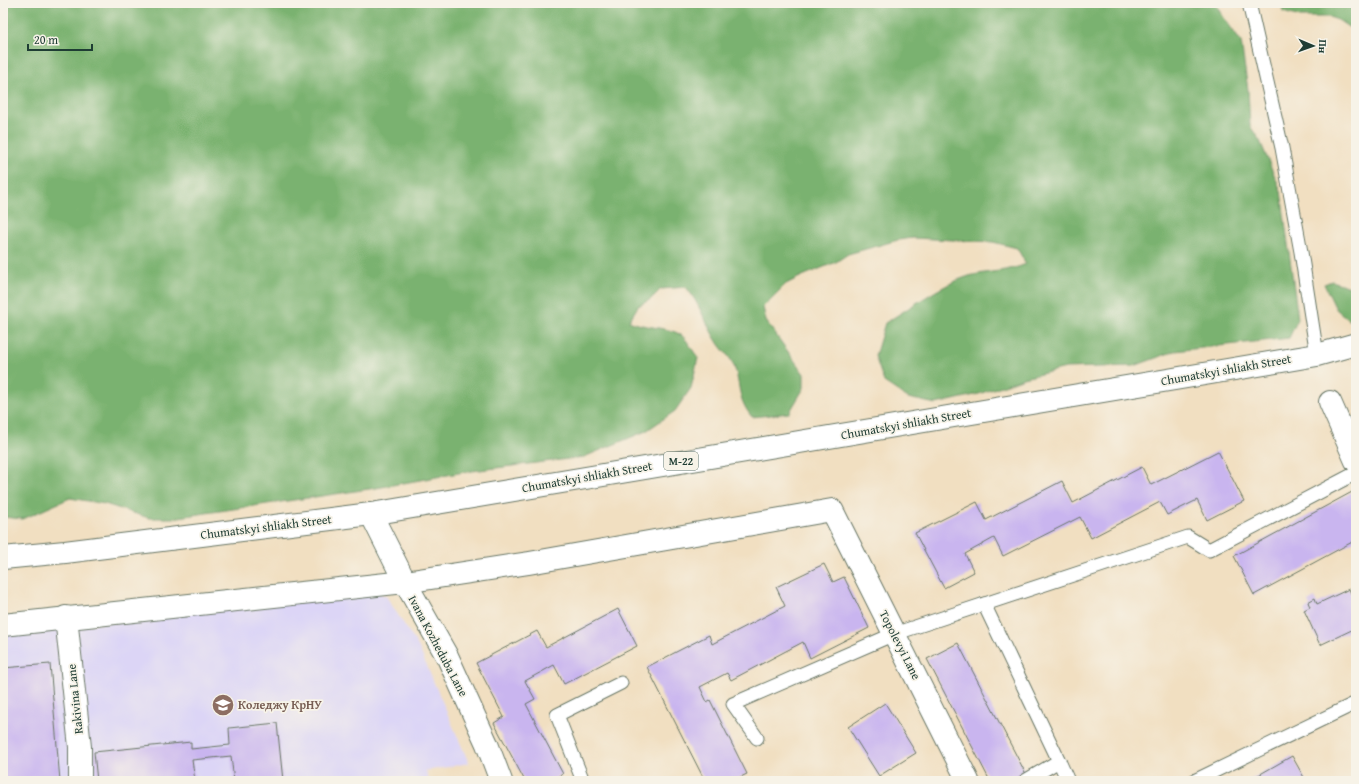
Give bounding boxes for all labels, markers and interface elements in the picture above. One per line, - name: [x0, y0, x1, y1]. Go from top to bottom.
- scale bar: [28, 26, 92, 52]
- north arrow: [1293, 26, 1333, 66]
- text: 20 m: [34, 31, 58, 48]
- text: Пн: [1315, 39, 1331, 54]
- street label: Chumatskyi shliakh Street: [1159, 350, 1293, 389]
- street label: Chumatskyi shliakh Street: [839, 404, 973, 443]
- road number: М-22: [664, 452, 698, 470]
- street label: Chumatskyi shliakh Street: [520, 457, 654, 496]
- street label: Chumatskyi shliakh Street: [199, 510, 333, 543]
- street label: Ivana Kozheduba Lane: [405, 592, 472, 700]
- street label: Topolevyi Lane: [876, 607, 925, 683]
- street label: Rakivina Lane: [62, 663, 87, 735]
- school or university icon: Коледжу КрНУ: [210, 692, 236, 718]
- place label: Коледжу КрНУ: [238, 696, 322, 713]

